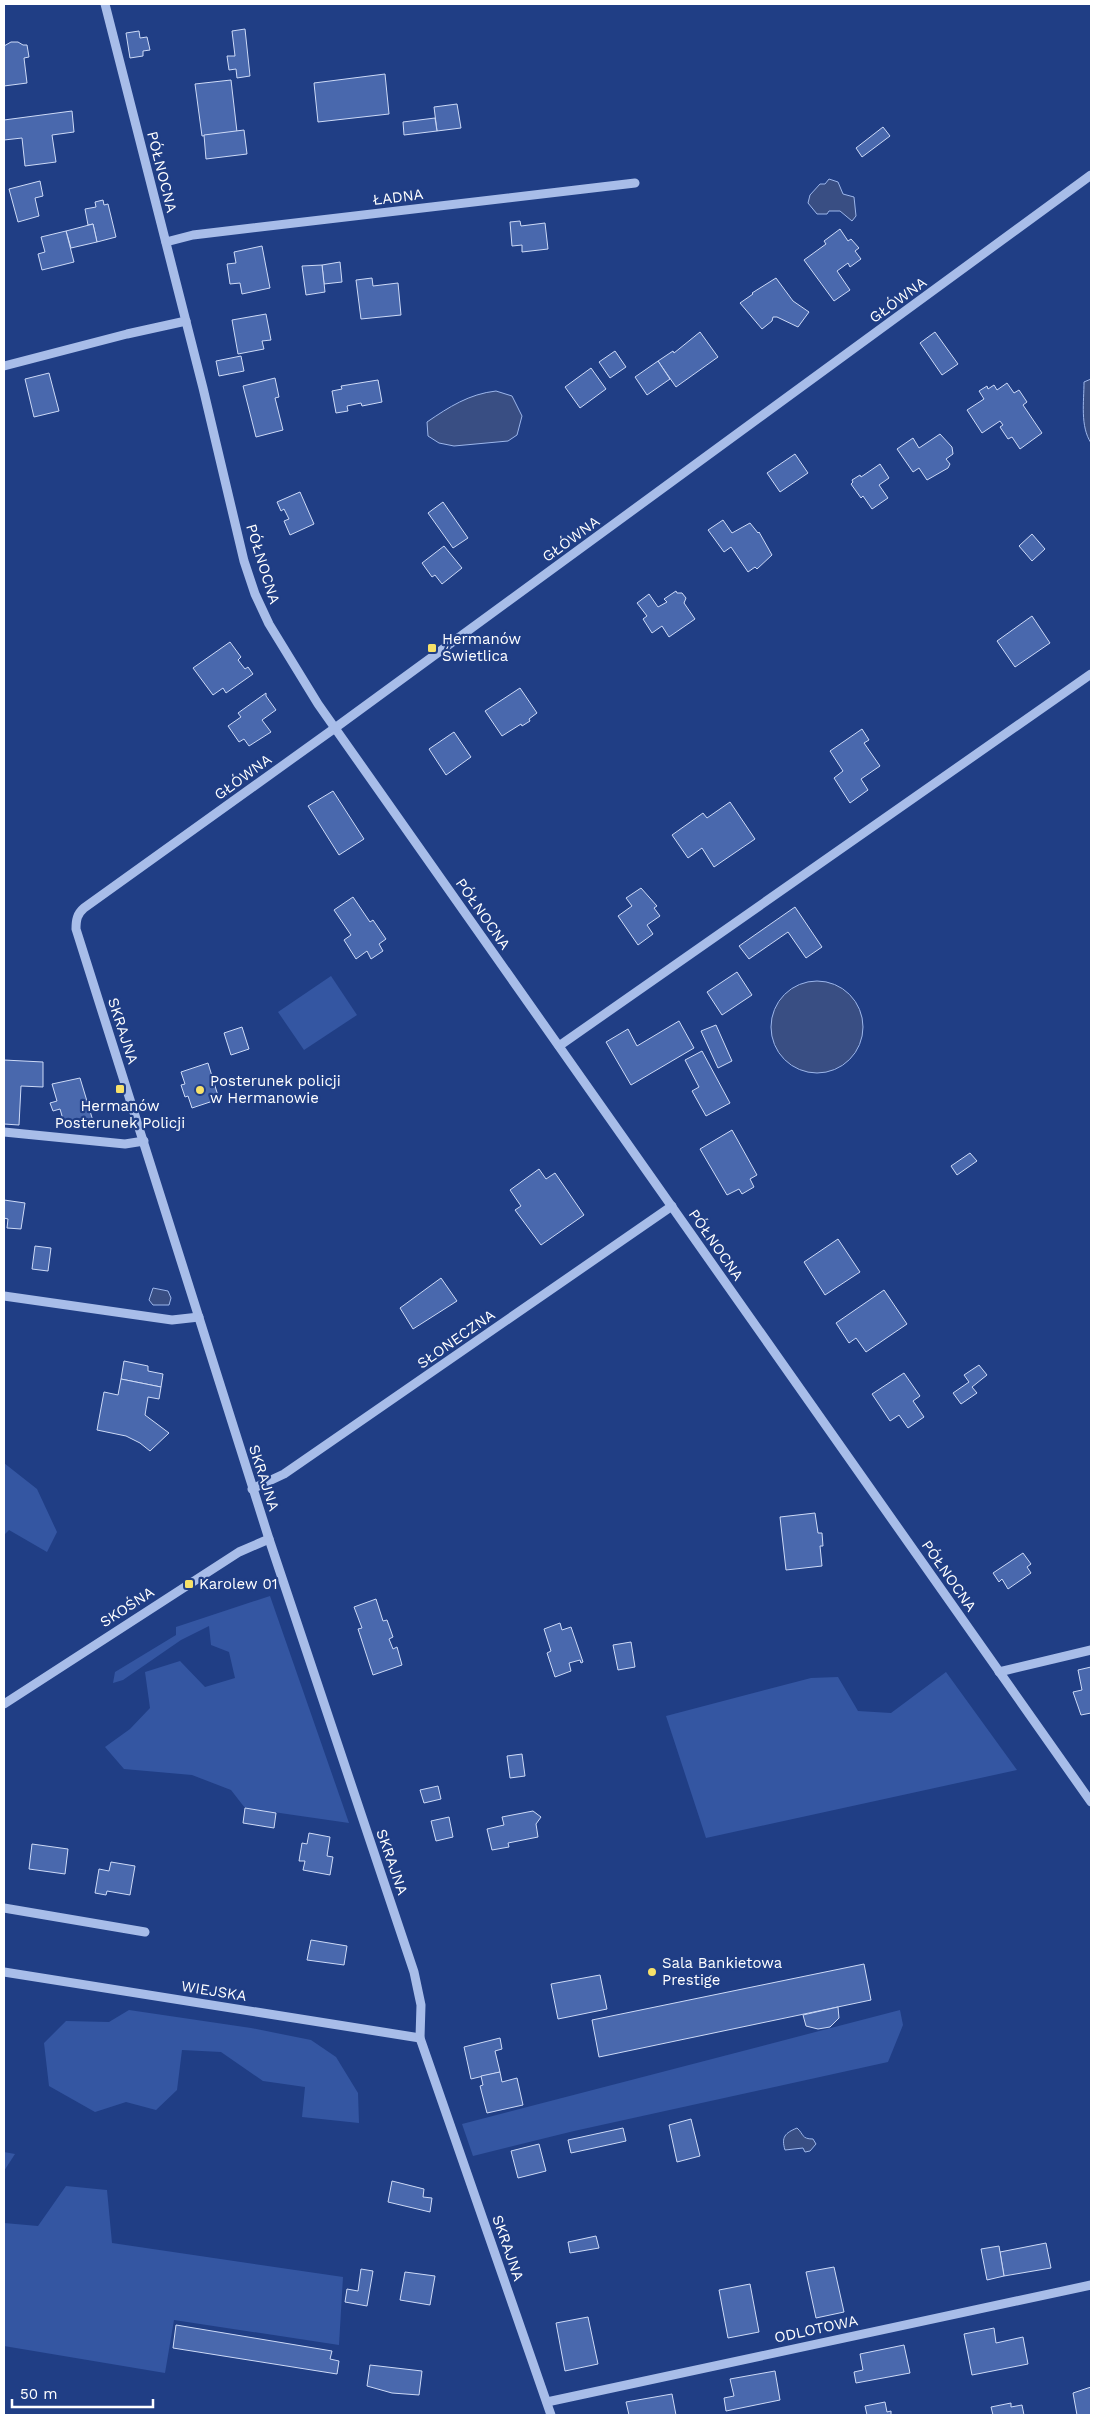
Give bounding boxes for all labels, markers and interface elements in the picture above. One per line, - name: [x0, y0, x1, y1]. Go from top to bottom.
- street label: PÓŁNOCNA: [143, 129, 182, 215]
- street label: ŁADNA: [372, 185, 425, 209]
- street label: GŁÓWNA: [865, 272, 930, 327]
- street label: GŁÓWNA: [538, 511, 603, 566]
- street label: PÓŁNOCNA: [242, 521, 285, 607]
- place label: Hermanów Świetlica: [442, 630, 521, 665]
- marker: Hermanów Świetlica: [426, 642, 438, 654]
- street label: GŁÓWNA: [210, 749, 275, 804]
- street label: PÓŁNOCNA: [452, 874, 515, 953]
- street label: SKRAJNA: [104, 996, 142, 1067]
- place label: Posterunek policji w Hermanowie: [210, 1072, 341, 1107]
- marker: Hermanów Posterunek Policji: [114, 1083, 126, 1095]
- marker: Posterunek policji w Hermanowie: [194, 1084, 206, 1096]
- place label: Hermanów Posterunek Policji: [55, 1097, 185, 1132]
- street label: PÓŁNOCNA: [685, 1205, 748, 1284]
- street label: SŁONECZNA: [414, 1305, 498, 1372]
- street label: SKRAJNA: [245, 1443, 283, 1514]
- street label: PÓŁNOCNA: [918, 1536, 981, 1615]
- place label: Karolew 01: [199, 1575, 278, 1593]
- marker: Karolew 01: [183, 1578, 195, 1590]
- street label: SKOŚNA: [96, 1582, 157, 1631]
- street label: SKRAJNA: [372, 1827, 412, 1898]
- place label: Sala Bankietowa Prestige: [662, 1954, 783, 1989]
- marker: Sala Bankietowa Prestige: [646, 1966, 658, 1978]
- street label: WIEJSKA: [180, 1977, 248, 2005]
- street label: SKRAJNA: [488, 2213, 528, 2284]
- street label: ODLOTOWA: [773, 2311, 860, 2347]
- scale bar: [12, 2376, 154, 2408]
- text: 50 m: [20, 2385, 57, 2403]

